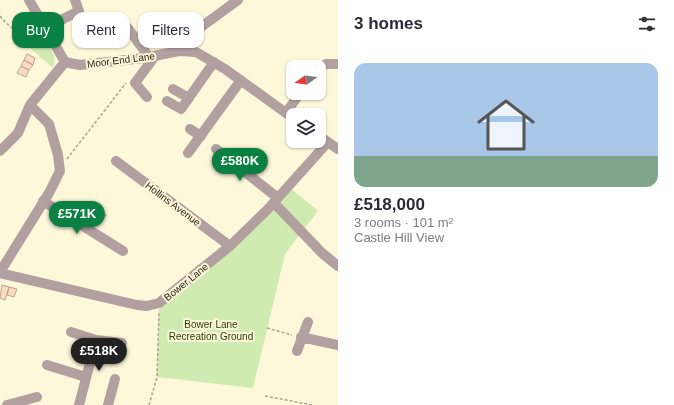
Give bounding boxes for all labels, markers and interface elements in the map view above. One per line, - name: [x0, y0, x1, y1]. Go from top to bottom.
- chip: Buy: [12, 12, 64, 48]
- chip: Rent: [72, 12, 130, 48]
- chip: Filters: [138, 12, 204, 48]
- icon: filters: [636, 13, 658, 35]
- text: 3 homes: [354, 14, 423, 33]
- street label: Moor End Lane: [86, 50, 156, 70]
- north arrow: [286, 60, 326, 100]
- map controls: [286, 60, 326, 148]
- icon: home: [470, 89, 542, 161]
- button: layers: [286, 108, 326, 148]
- pin: £580K: [212, 148, 268, 182]
- text: £580K: [221, 153, 259, 168]
- street label: Hollins Avenue: [143, 180, 203, 229]
- text: £518,000: [354, 195, 425, 214]
- pin: £571K: [49, 201, 105, 235]
- text: £571K: [58, 206, 96, 221]
- text: 3 rooms · 101 m²: [354, 215, 453, 230]
- text: Castle Hill View: [354, 230, 444, 245]
- street label: Bower Lane: [162, 261, 211, 303]
- park label: Bower Lane Recreation Ground: [169, 319, 253, 342]
- pin: £518K: [71, 338, 127, 372]
- text: £518K: [80, 343, 118, 358]

